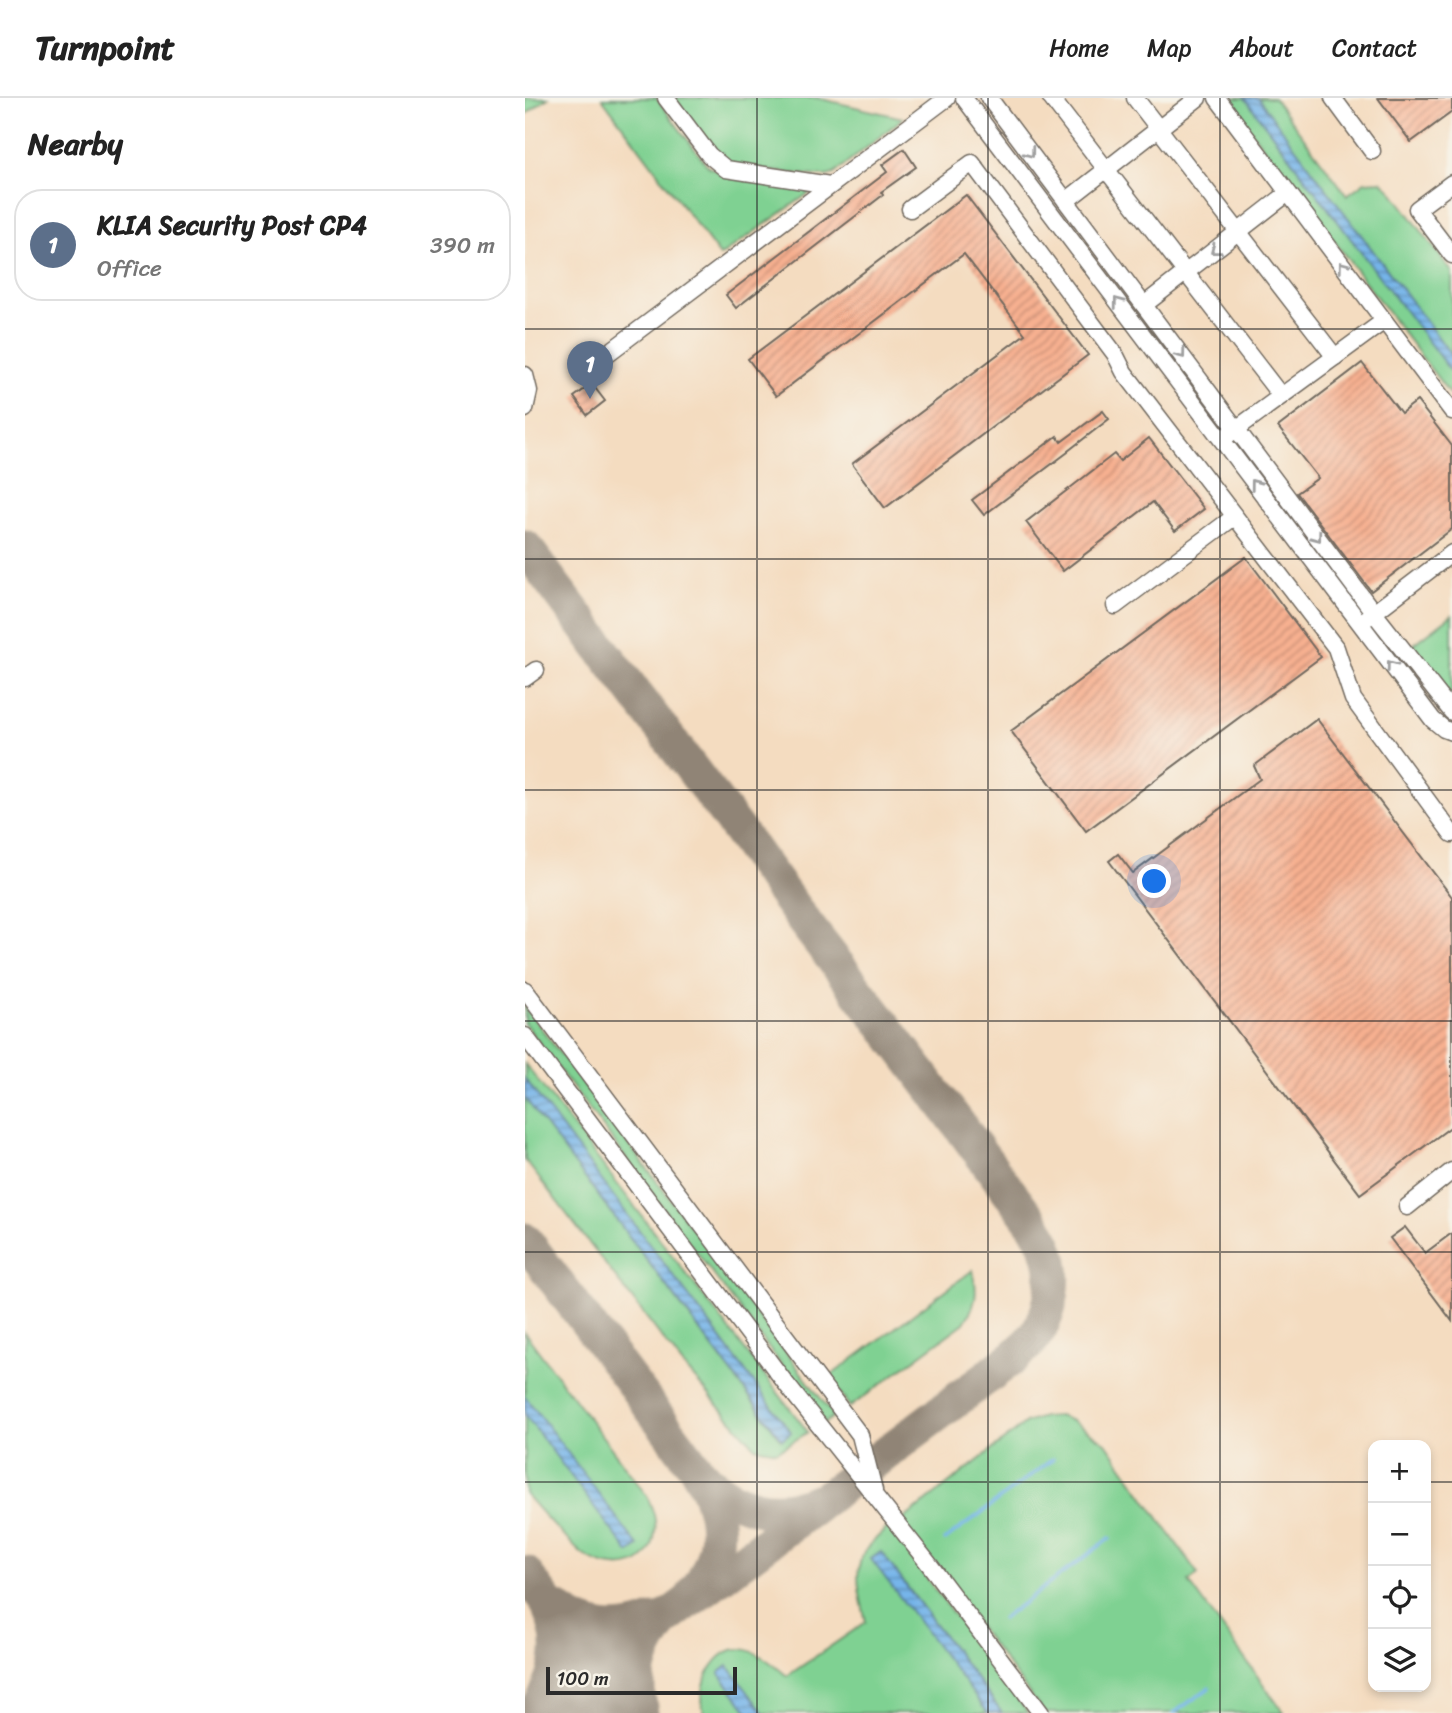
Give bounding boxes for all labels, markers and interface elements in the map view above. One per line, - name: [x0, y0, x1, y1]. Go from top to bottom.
- text: Turnpoint: [35, 19, 175, 77]
- text: Home: [1049, 27, 1109, 69]
- text: Map: [1147, 27, 1191, 69]
- text: About: [1229, 27, 1294, 69]
- text: Contact: [1332, 27, 1417, 69]
- text: Nearby: [28, 117, 123, 171]
- one-way arrow: [1022, 145, 1034, 157]
- text: KLIA Security Post CP4: [97, 202, 367, 248]
- text: 1: [48, 225, 58, 266]
- text: 390 m: [430, 225, 495, 266]
- one-way arrow: [1210, 241, 1223, 254]
- text: Office: [97, 248, 162, 289]
- one-way arrow: [1339, 262, 1352, 274]
- one-way arrow: [1113, 297, 1126, 310]
- pin: 1: [567, 341, 613, 399]
- one-way arrow: [1173, 347, 1185, 359]
- one-way arrow: [1250, 479, 1263, 491]
- one-way arrow: [1309, 529, 1322, 541]
- one-way arrow: [1387, 660, 1400, 673]
- your location: [1137, 864, 1171, 898]
- map controls: [1368, 1440, 1431, 1692]
- button: +: [1368, 1440, 1431, 1503]
- button: −: [1368, 1503, 1431, 1566]
- button: locate: [1368, 1566, 1431, 1629]
- button: layers: [1368, 1629, 1431, 1692]
- text: 100 m: [557, 1662, 609, 1695]
- scale bar: [546, 1664, 737, 1696]

